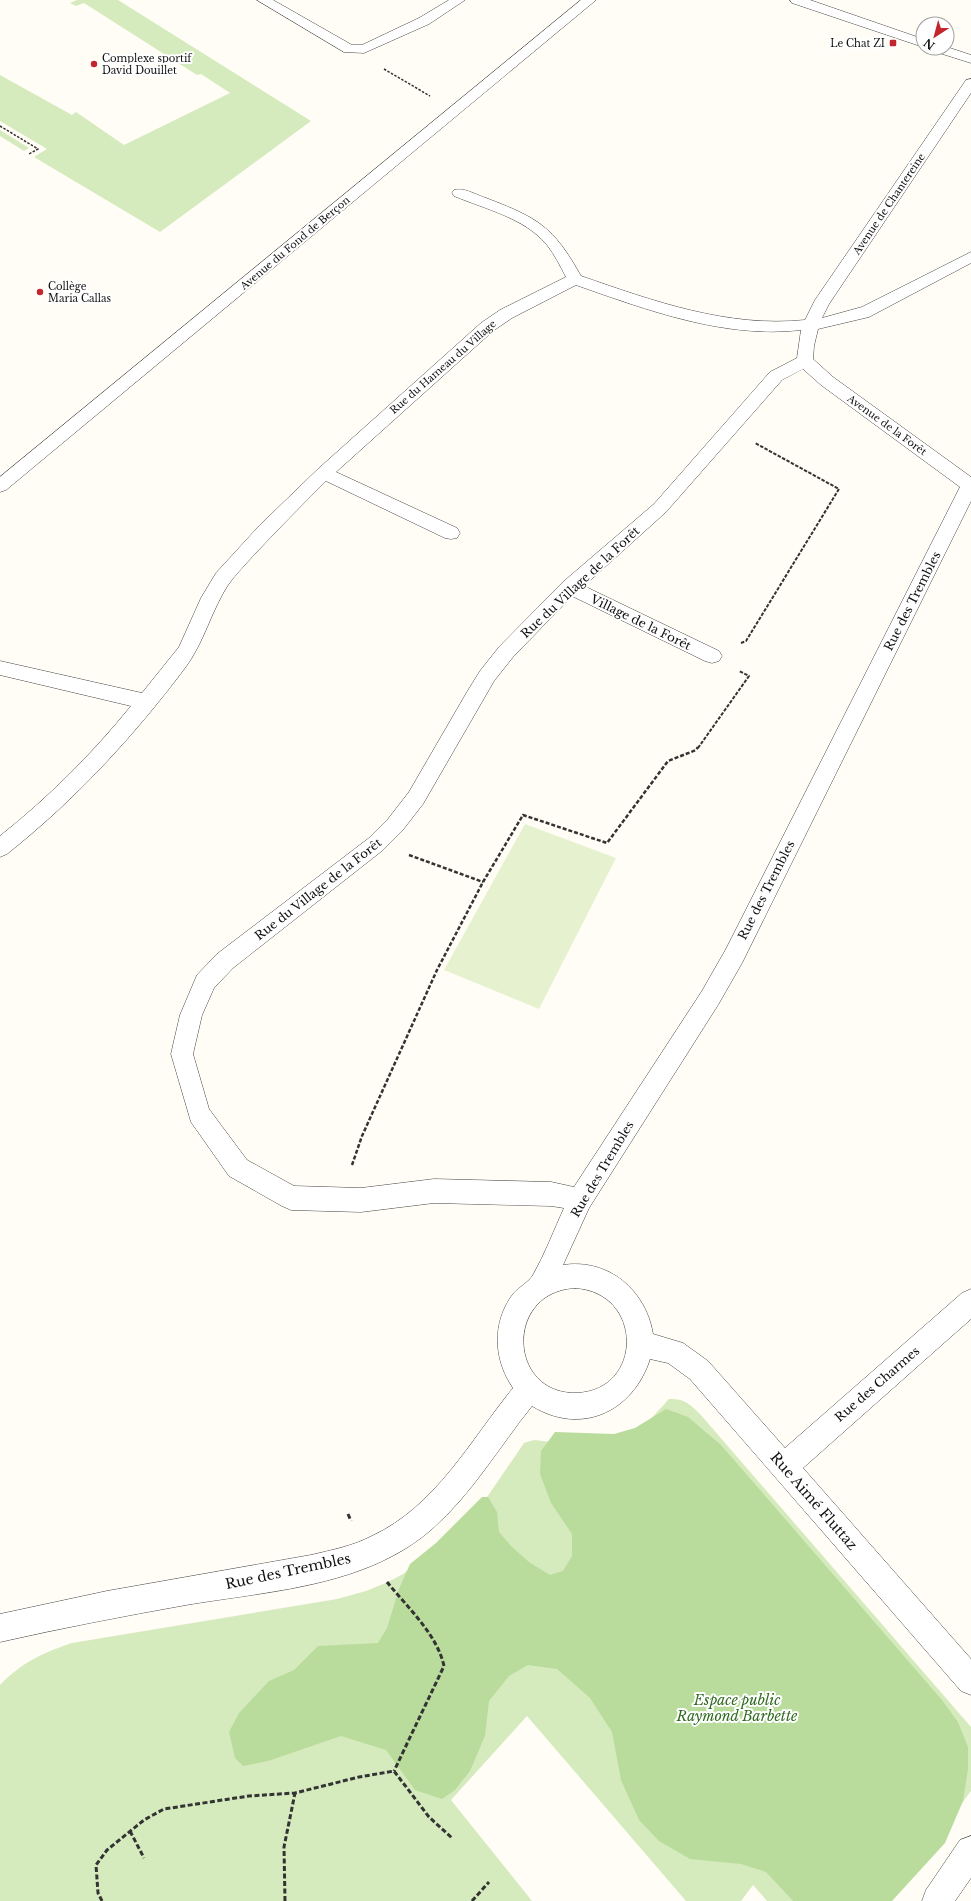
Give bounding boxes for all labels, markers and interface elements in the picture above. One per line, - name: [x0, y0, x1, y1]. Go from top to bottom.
- north arrow: [915, 16, 955, 56]
- text: N: [920, 35, 937, 53]
- place label: Le Chat ZI: [830, 37, 885, 50]
- marker: Le Chat ZI: [888, 38, 898, 48]
- place label: Complexe sportif David Douillet: [102, 52, 193, 77]
- marker: Complexe sportif David Douillet: [89, 59, 99, 69]
- street label: Avenue de Chantereine: [850, 151, 928, 258]
- street label: Avenue du Fond de Berçon: [237, 193, 352, 293]
- place label: Collège Maria Callas: [48, 280, 112, 305]
- marker: Collège Maria Callas: [35, 287, 45, 297]
- street label: Rue du Hameau du Village: [387, 317, 499, 417]
- street label: Avenue de la Forêt: [844, 391, 929, 458]
- street label: Rue du Village de la Forêt: [517, 523, 643, 641]
- street label: Rue des Trembles: [880, 549, 944, 653]
- street label: Village de la Forêt: [588, 591, 694, 653]
- street label: Rue du Village de la Forêt: [252, 835, 385, 943]
- street label: Rue des Trembles: [734, 838, 798, 942]
- street label: Rue des Trembles: [567, 1118, 637, 1220]
- street label: Rue des Charmes: [832, 1343, 922, 1425]
- street label: Rue Aimé Fluttaz: [767, 1448, 862, 1554]
- street label: Rue des Trembles: [224, 1549, 352, 1593]
- park label: Espace public Raymond Barbette: [676, 1691, 798, 1725]

